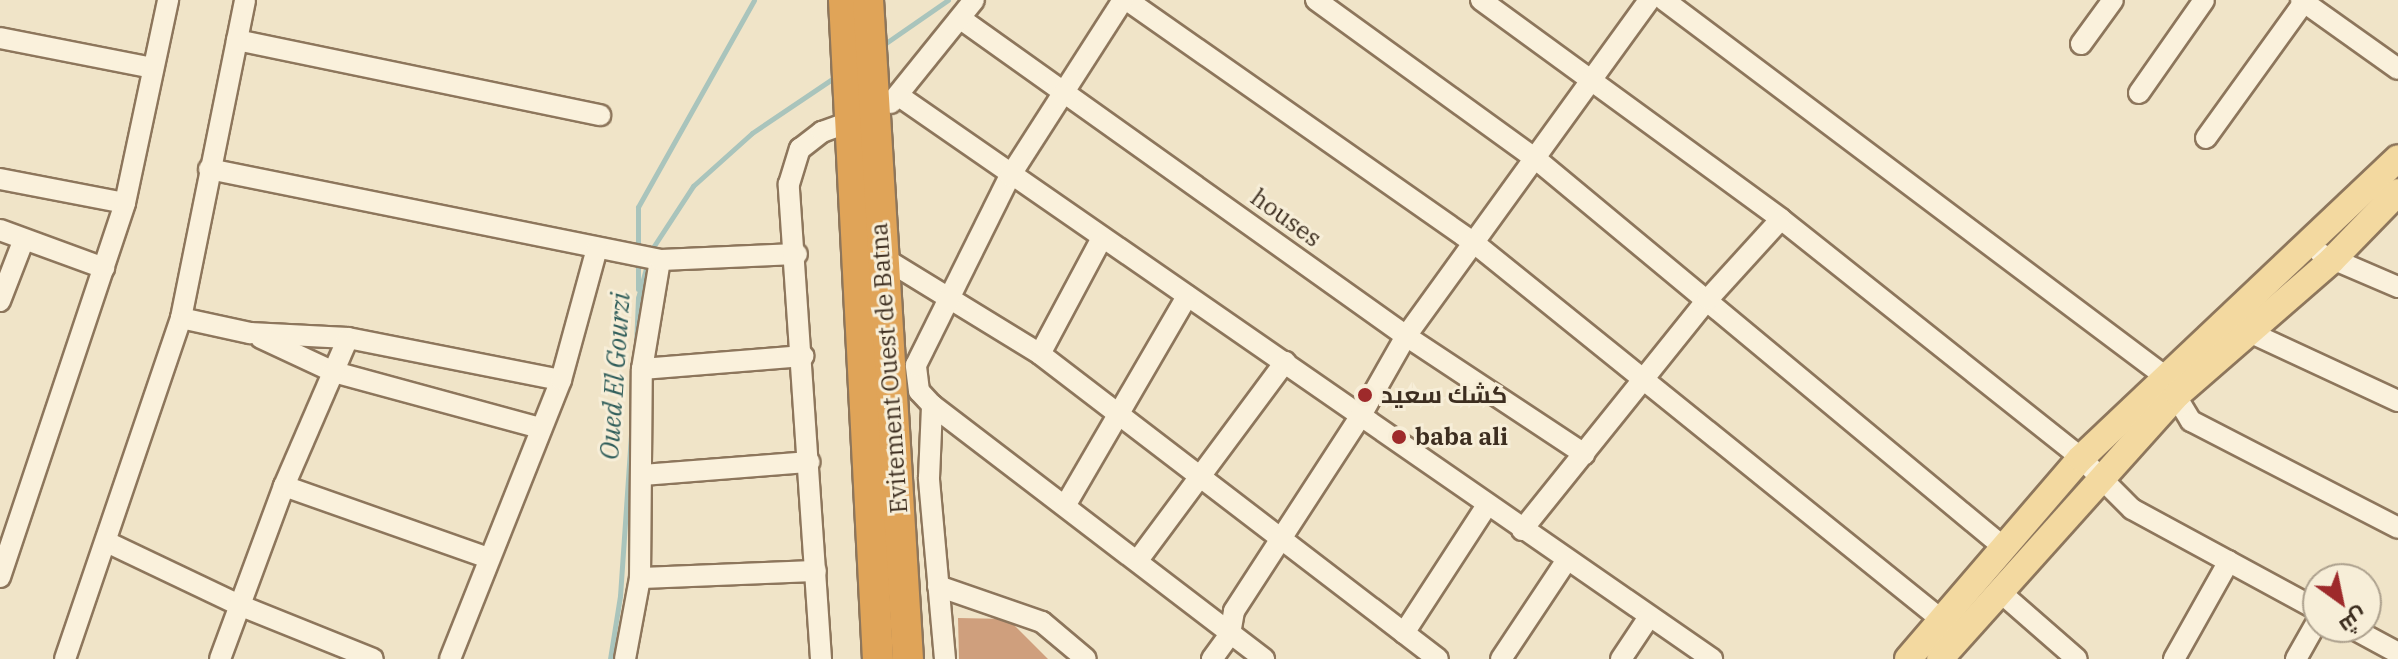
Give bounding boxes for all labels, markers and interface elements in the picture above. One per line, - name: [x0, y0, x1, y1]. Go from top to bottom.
- street label: houses: [1245, 183, 1327, 253]
- street label: Evitement Ouest de Batna: [864, 222, 914, 514]
- water label: Oued El Gourzi: [594, 291, 636, 461]
- place label: كشك سعيد: [1381, 381, 1507, 409]
- marker: كشك سعيد: [1356, 386, 1374, 404]
- place label: baba ali: [1415, 423, 1508, 451]
- marker: baba ali: [1390, 428, 1408, 446]
- north arrow: [2302, 563, 2382, 643]
- text: ش: [2335, 602, 2374, 642]

